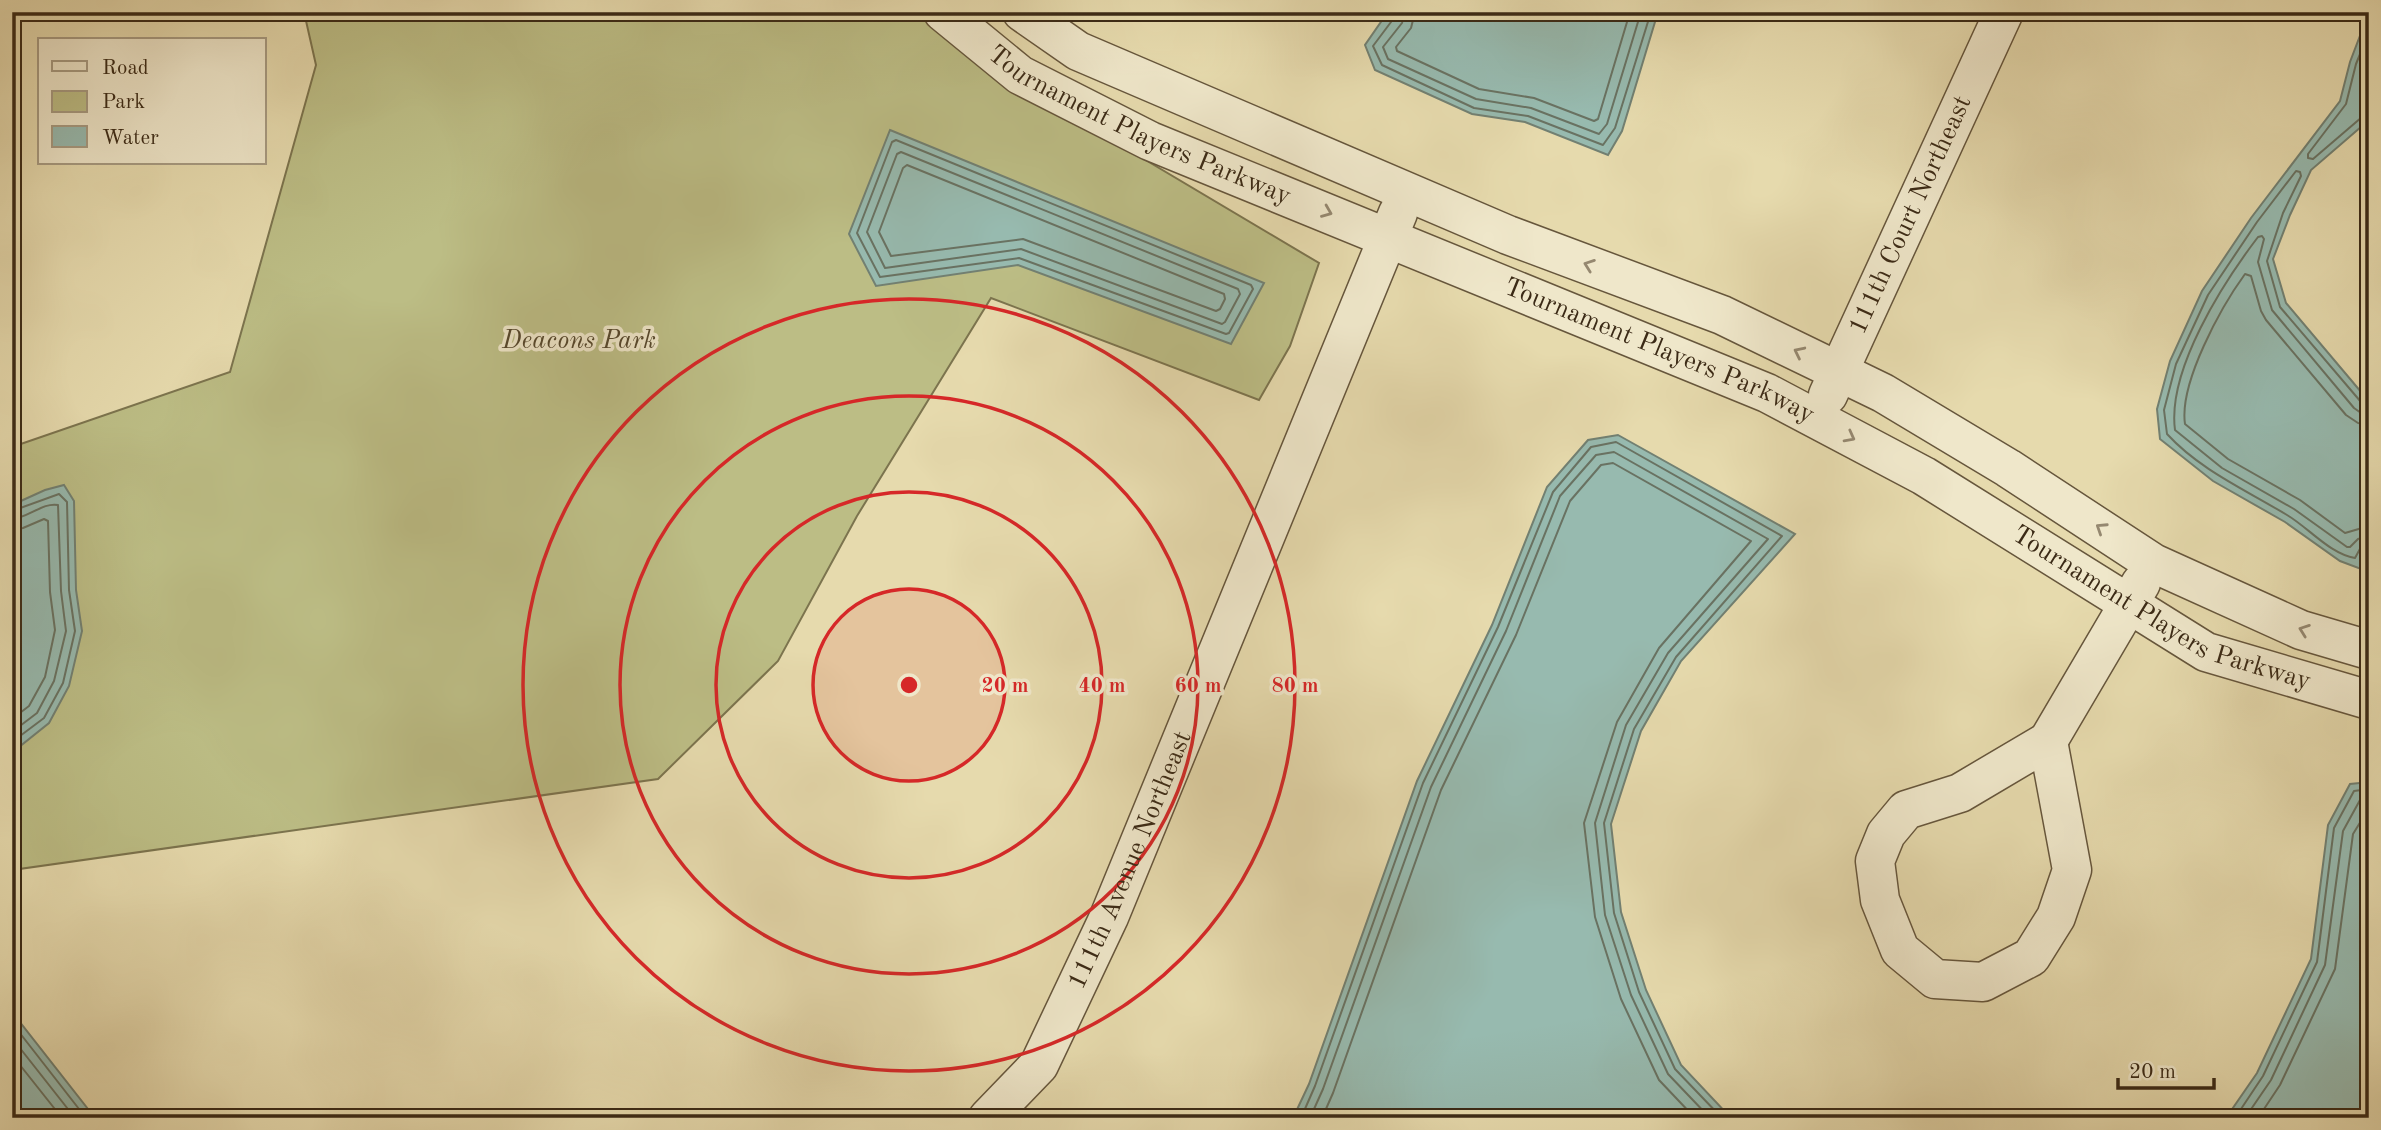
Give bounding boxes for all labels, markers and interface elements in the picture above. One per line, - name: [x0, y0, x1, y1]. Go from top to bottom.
- legend: [38, 38, 266, 164]
- street label: Tournament Players Parkway: [983, 41, 1295, 210]
- text: Road: [102, 58, 149, 79]
- text: Park: [102, 92, 145, 113]
- street label: 111th Court Northeast: [1845, 92, 1977, 338]
- text: Water: [102, 128, 159, 149]
- one-way arrow: [1320, 203, 1332, 217]
- one-way arrow: [1583, 259, 1595, 273]
- street label: Tournament Players Parkway: [1500, 274, 1819, 429]
- park label: Deacons Park: [501, 328, 656, 354]
- one-way arrow: [1794, 346, 1806, 360]
- one-way arrow: [1843, 429, 1856, 442]
- street label: Tournament Players Parkway: [2007, 521, 2314, 695]
- one-way arrow: [2095, 524, 2108, 537]
- one-way arrow: [2298, 624, 2310, 638]
- centre of rings: [897, 673, 921, 697]
- text: 20 m: [981, 676, 1029, 697]
- text: 40 m: [1078, 676, 1126, 697]
- text: 60 m: [1174, 676, 1222, 697]
- text: 80 m: [1271, 676, 1319, 697]
- street label: 111th Avenue Northeast: [1064, 727, 1197, 993]
- scale bar: [2118, 1046, 2215, 1090]
- text: 20 m: [2129, 1062, 2176, 1083]

